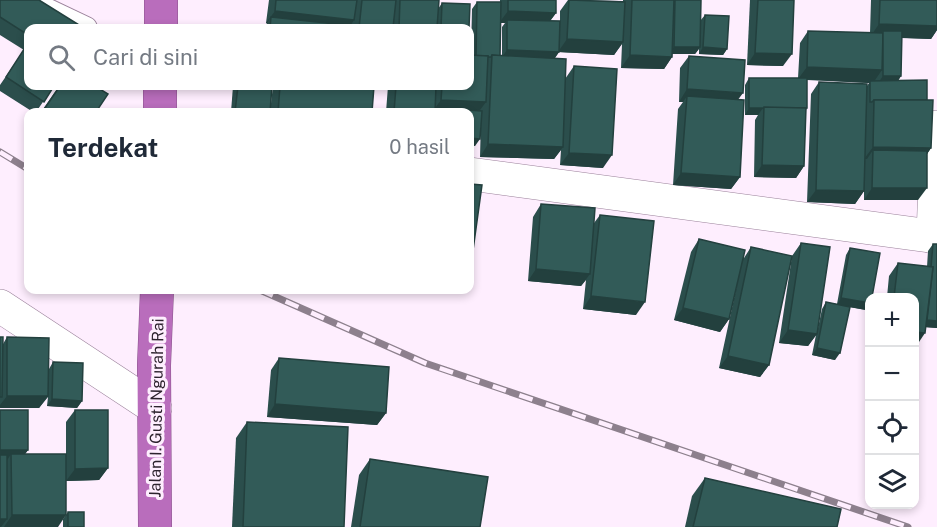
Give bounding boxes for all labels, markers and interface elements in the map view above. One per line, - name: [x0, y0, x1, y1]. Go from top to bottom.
- search box: [24, 24, 474, 90]
- icon: search: [45, 41, 78, 74]
- text: Cari di sini: [93, 44, 198, 70]
- text: Terdekat: [48, 132, 158, 163]
- text: 0 hasil: [389, 135, 450, 159]
- map controls: [865, 293, 919, 509]
- button: +: [865, 293, 919, 347]
- street label: Jalan I. Gusti Ngurah Rai: [145, 318, 168, 498]
- button: −: [865, 347, 919, 401]
- button: locate: [865, 401, 919, 455]
- button: layers: [865, 455, 919, 509]

